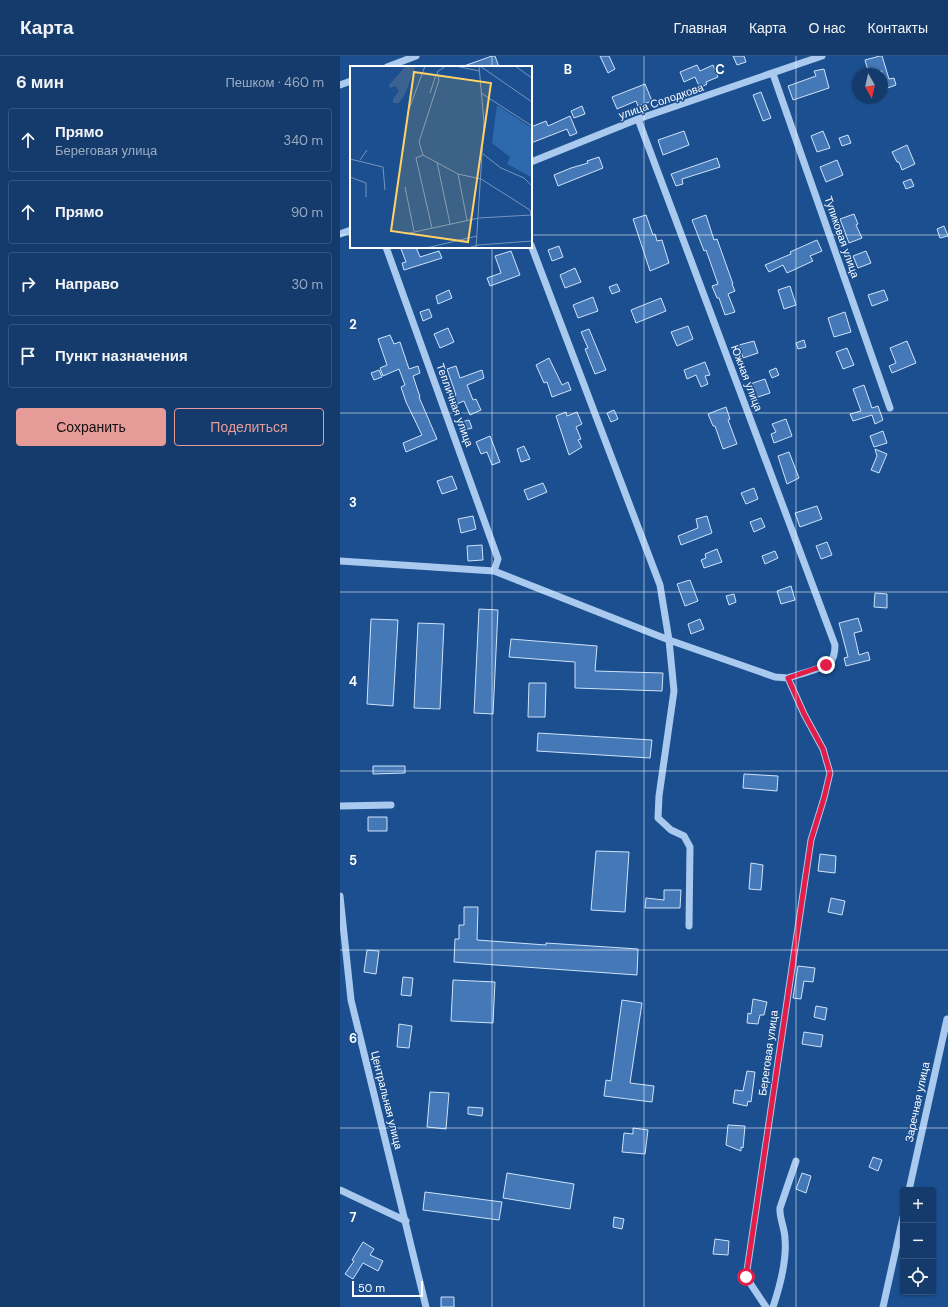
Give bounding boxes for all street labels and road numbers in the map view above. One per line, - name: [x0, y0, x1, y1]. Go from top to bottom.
- street label: улица Солодкова: [617, 80, 706, 122]
- street label: Тупиковая улица: [821, 194, 863, 281]
- street label: Южная улица: [728, 343, 766, 414]
- street label: Тепличная улица: [433, 361, 477, 449]
- street label: Береговая улица: [755, 1008, 781, 1097]
- street label: Центральная улица: [368, 1049, 406, 1152]
- street label: Заречная улица: [902, 1060, 933, 1143]

